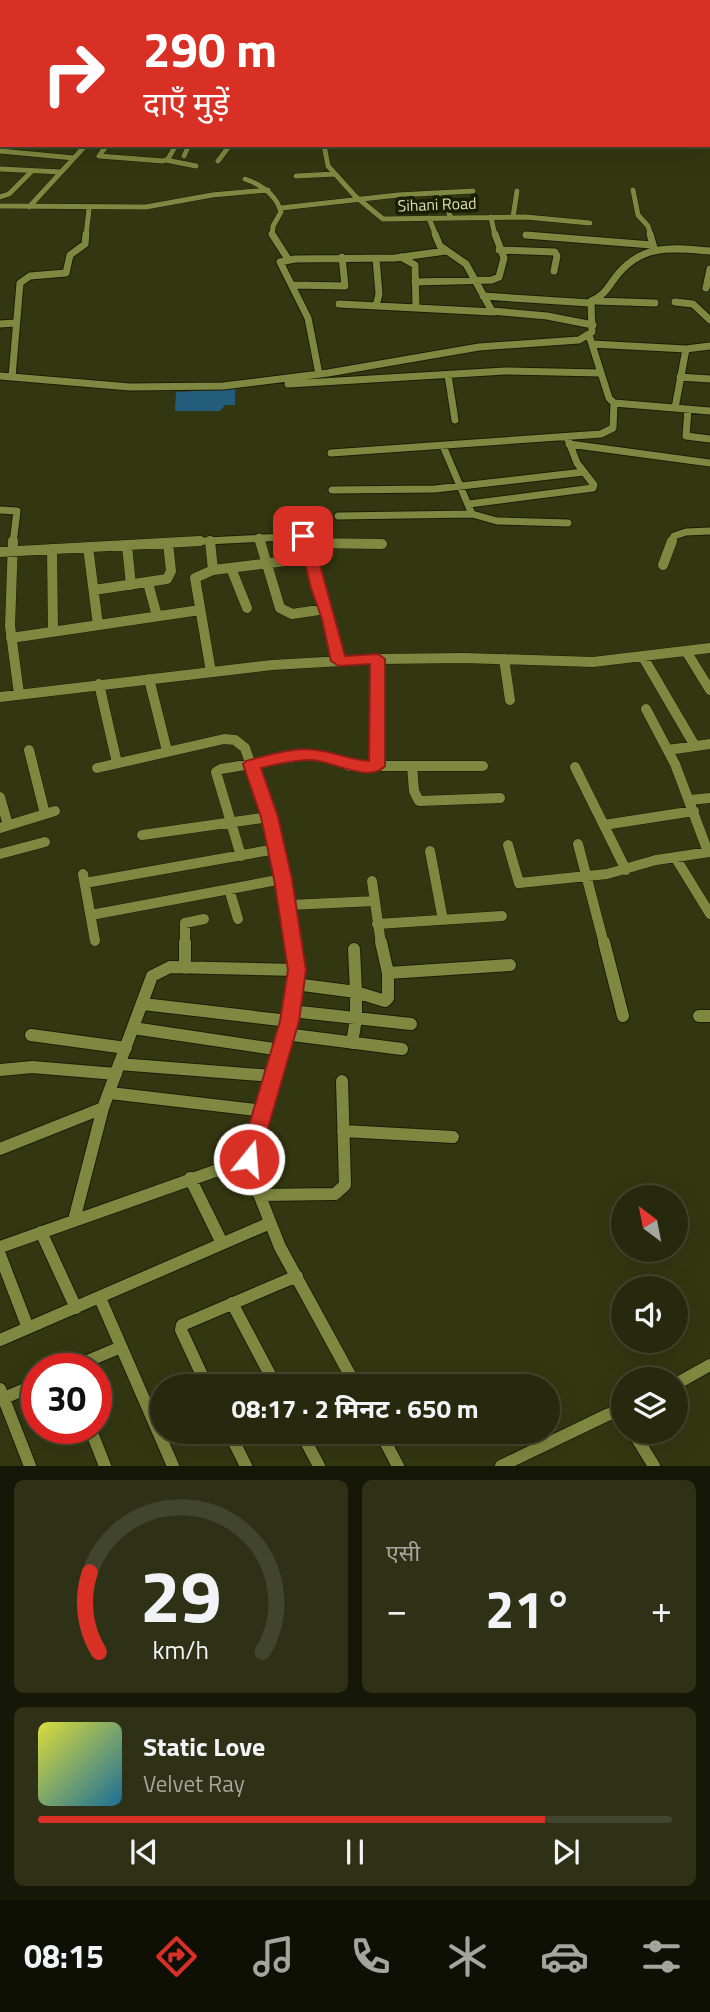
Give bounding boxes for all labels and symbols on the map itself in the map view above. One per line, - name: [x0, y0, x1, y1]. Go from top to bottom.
- street label: Sihani Road: [397, 191, 477, 217]
- pin: [273, 506, 333, 566]
- position arrow: [212, 1122, 286, 1196]
- north arrow: [611, 1185, 688, 1262]
- speed limit sign: 30: [21, 1353, 112, 1444]

